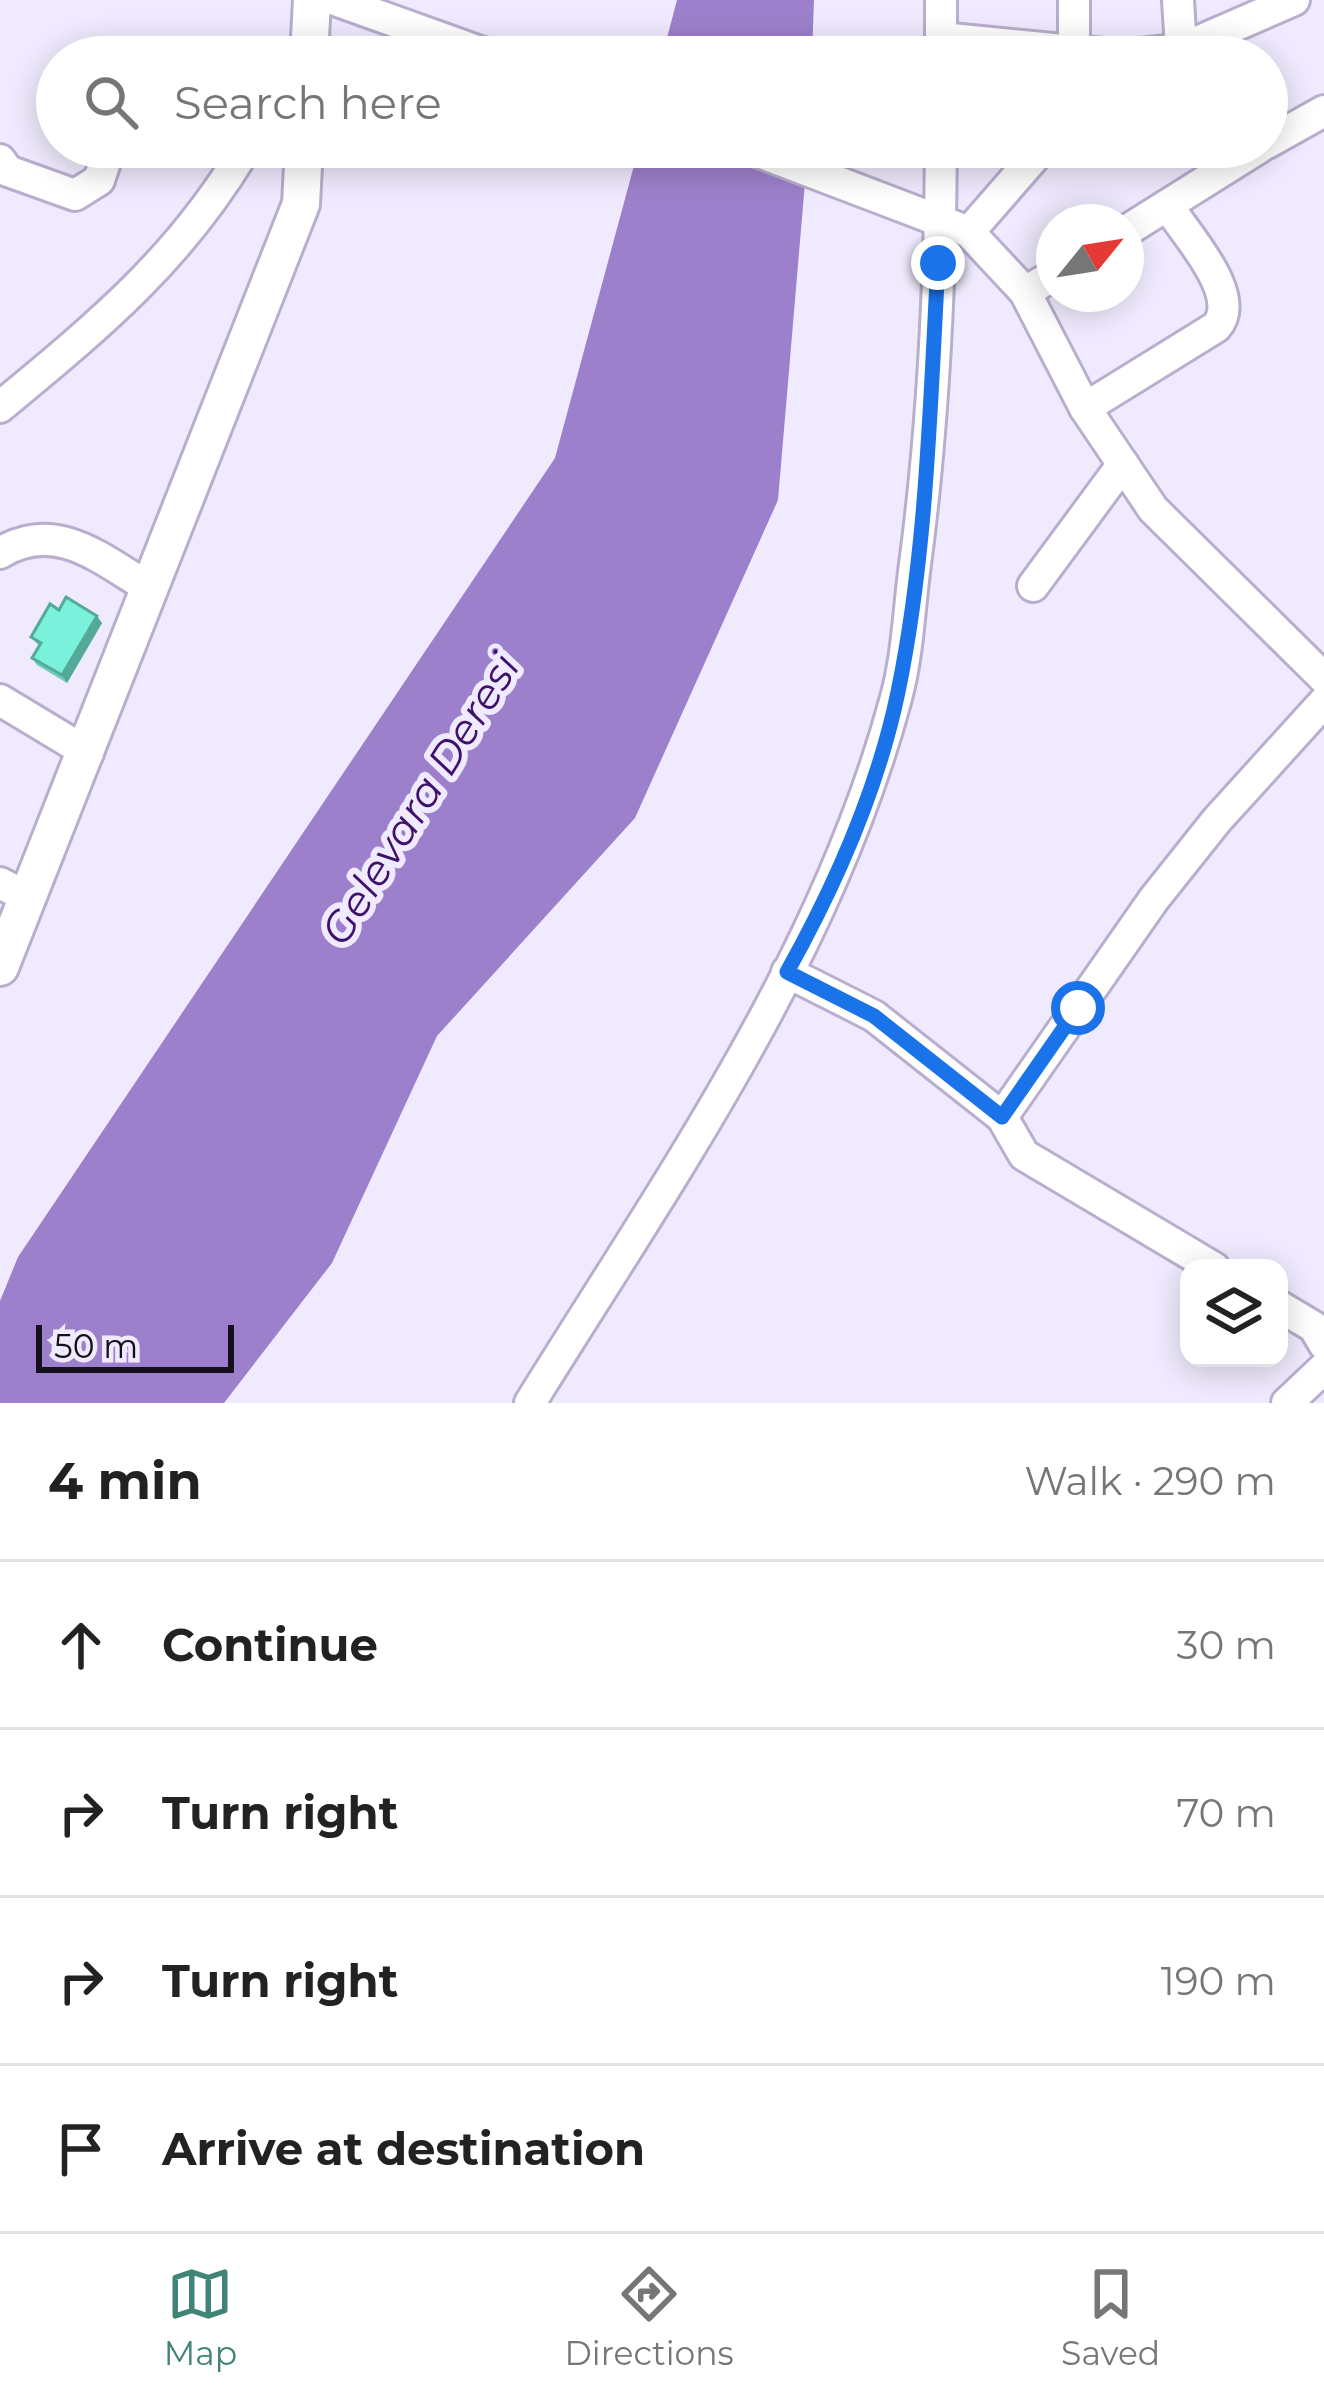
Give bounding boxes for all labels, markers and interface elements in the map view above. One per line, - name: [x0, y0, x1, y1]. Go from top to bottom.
- search box: [36, 36, 1288, 168]
- icon: search: [78, 69, 144, 135]
- text: Search here: [174, 75, 442, 130]
- north arrow: [1036, 204, 1144, 312]
- route end: [911, 236, 965, 290]
- water label: Gelevara Deresi: [309, 643, 531, 954]
- route start: [1051, 981, 1105, 1035]
- map controls: [1180, 1259, 1288, 1367]
- button: layers: [1180, 1259, 1288, 1367]
- scale bar: [36, 1319, 234, 1372]
- text: 50 m: [54, 1326, 138, 1366]
- text: 4 min: [48, 1450, 202, 1512]
- text: Walk · 290 m: [1024, 1457, 1276, 1505]
- icon: ahead: [48, 1612, 114, 1678]
- text: Continue: [162, 1617, 378, 1672]
- text: 30 m: [1177, 1621, 1276, 1669]
- icon: right: [48, 1780, 114, 1846]
- text: Turn right: [162, 1785, 398, 1840]
- text: 70 m: [1176, 1789, 1276, 1837]
- icon: right: [48, 1948, 114, 2014]
- text: Turn right: [162, 1953, 398, 2008]
- text: 190 m: [1161, 1957, 1276, 2005]
- icon: arrive: [48, 2116, 114, 2182]
- text: Arrive at destination: [162, 2121, 645, 2176]
- tab: Map: [164, 2261, 237, 2373]
- tab: Directions: [565, 2261, 734, 2373]
- tab: Saved: [1061, 2261, 1160, 2373]

